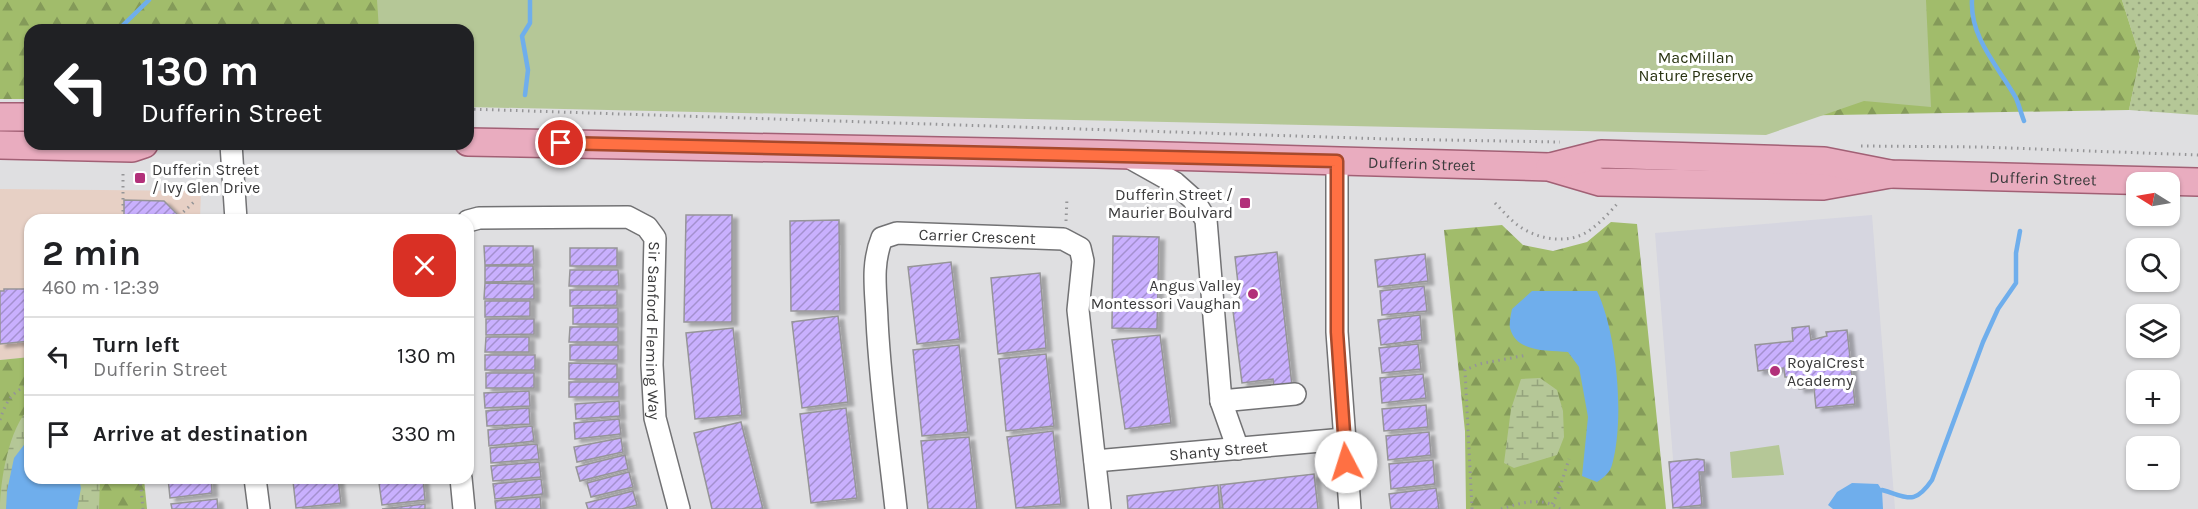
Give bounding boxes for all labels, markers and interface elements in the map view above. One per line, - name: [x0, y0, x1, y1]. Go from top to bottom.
- text: 130 m: [141, 46, 259, 96]
- icon: left: [42, 48, 120, 126]
- park label: MacMillan Nature Preserve: [1639, 48, 1753, 85]
- text: Dufferin Street: [141, 97, 322, 129]
- pin: [535, 117, 586, 168]
- icon: arrive: [544, 126, 577, 159]
- street label: Dufferin Street: [1368, 153, 1476, 175]
- place label: Dufferin Street / Ivy Glen Drive: [152, 160, 260, 197]
- street label: Dufferin Street: [1989, 168, 2097, 189]
- marker: Dufferin Street / Ivy Glen Drive: [133, 171, 147, 185]
- north arrow: [2126, 172, 2180, 226]
- map controls: [2126, 172, 2180, 490]
- place label: Dufferin Street / Maurier Boulvard: [1108, 185, 1233, 222]
- marker: Dufferin Street / Maurier Boulvard: [1238, 196, 1252, 210]
- street label: Carrier Crescent: [918, 225, 1036, 248]
- text: 2 min: [42, 232, 141, 274]
- button: close: [393, 234, 456, 297]
- button: search: [2126, 238, 2180, 292]
- street label: Sir Sanford Fleming Way: [642, 241, 664, 421]
- text: 460 m · 12:39: [42, 276, 159, 299]
- place label: Angus Valley Montessori Vaughan: [1091, 276, 1242, 313]
- marker: Angus Valley Montessori Vaughan: [1246, 287, 1260, 301]
- button: layers: [2126, 304, 2180, 358]
- text: Turn left: [93, 332, 180, 358]
- icon: left: [42, 340, 75, 373]
- text: 130 m: [397, 343, 456, 369]
- place label: RoyalCrest Academy: [1787, 353, 1865, 390]
- text: Dufferin Street: [93, 358, 227, 381]
- marker: RoyalCrest Academy: [1768, 364, 1782, 378]
- button: +: [2126, 370, 2180, 424]
- icon: arrive: [42, 418, 75, 451]
- text: Arrive at destination: [93, 421, 308, 447]
- text: 330 m: [391, 421, 456, 447]
- position arrow: [1314, 430, 1378, 494]
- button: −: [2126, 436, 2180, 490]
- street label: Shanty Street: [1168, 437, 1269, 464]

